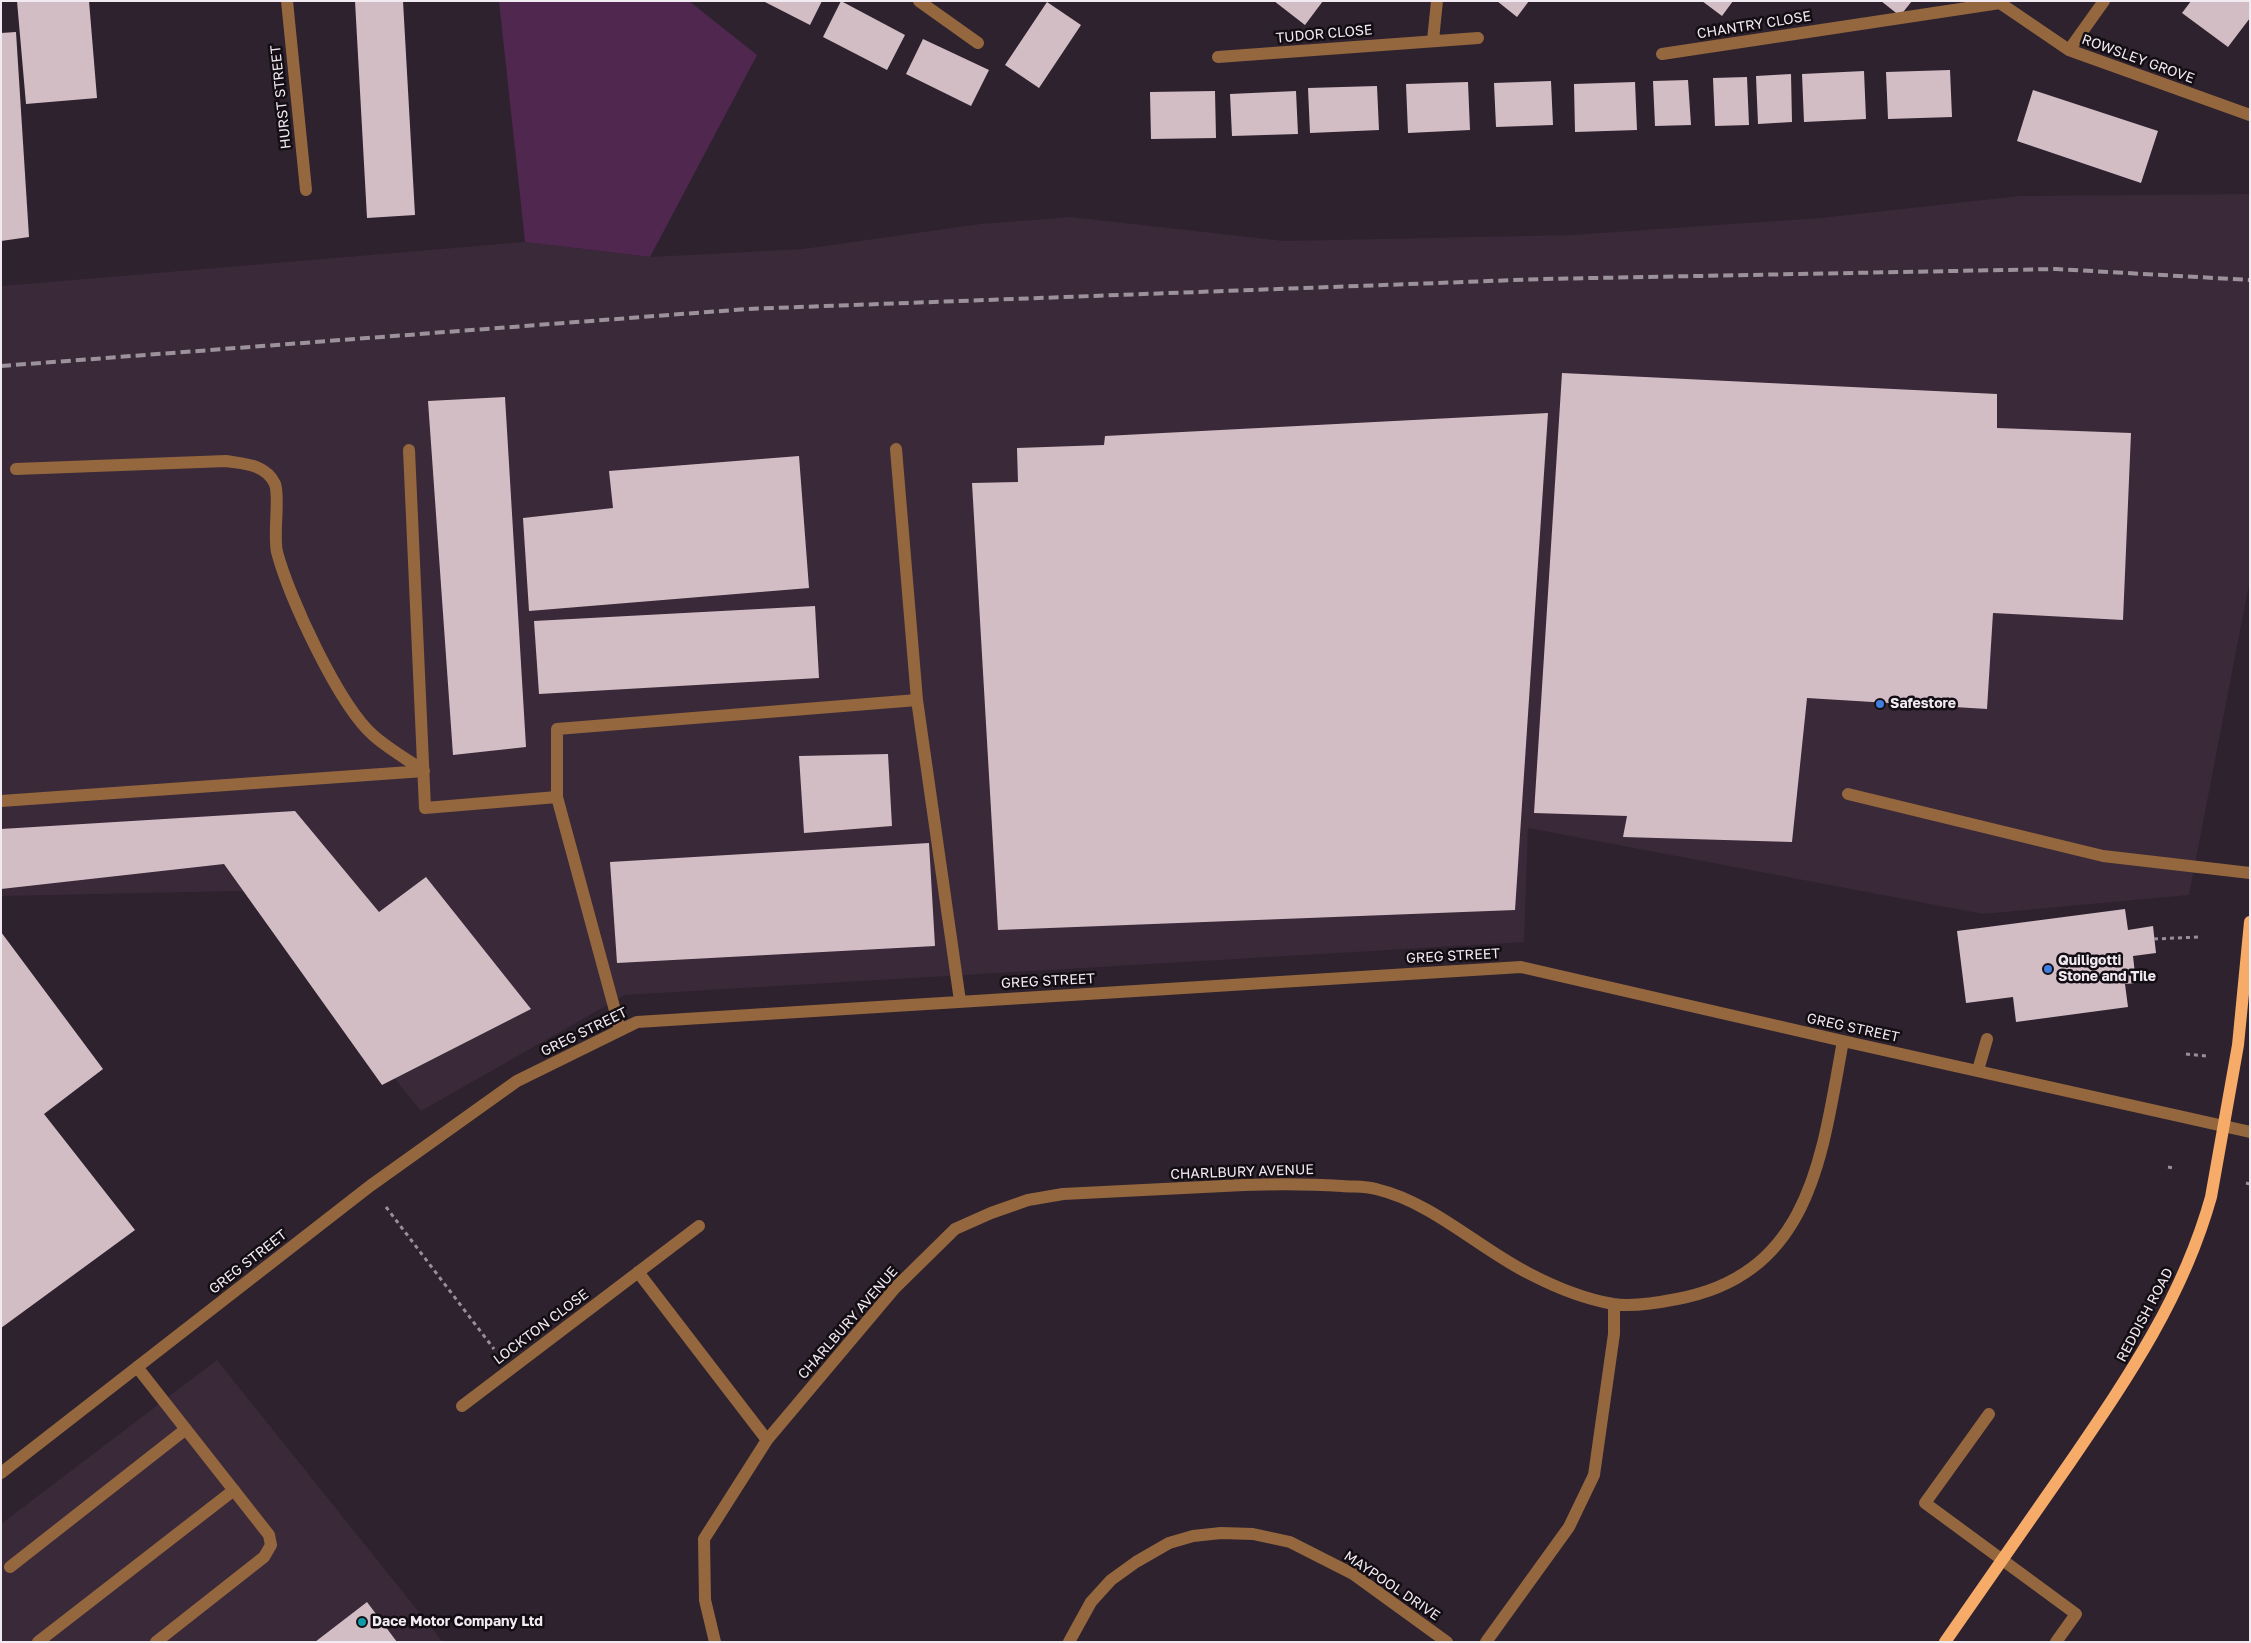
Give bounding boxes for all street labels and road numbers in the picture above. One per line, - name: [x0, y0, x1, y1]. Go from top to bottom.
- street label: CHANTRY CLOSE: [1696, 8, 1812, 42]
- street label: TUDOR CLOSE: [1275, 21, 1373, 47]
- street label: ROWSLEY GROVE: [2079, 31, 2197, 87]
- street label: HURST STREET: [267, 44, 295, 150]
- street label: GREG STREET: [1406, 945, 1500, 967]
- street label: GREG STREET: [1001, 970, 1095, 992]
- street label: GREG STREET: [538, 1004, 630, 1060]
- street label: GREG STREET: [1805, 1010, 1901, 1046]
- street label: CHARLBURY AVENUE: [1170, 1161, 1314, 1183]
- street label: GREG STREET: [206, 1226, 290, 1298]
- street label: CHARLBURY AVENUE: [795, 1263, 901, 1383]
- street label: REDDISH ROAD: [2113, 1265, 2177, 1365]
- street label: LOCKTON CLOSE: [490, 1286, 592, 1368]
- street label: MAYPOOL DRIVE: [1341, 1548, 1443, 1624]

